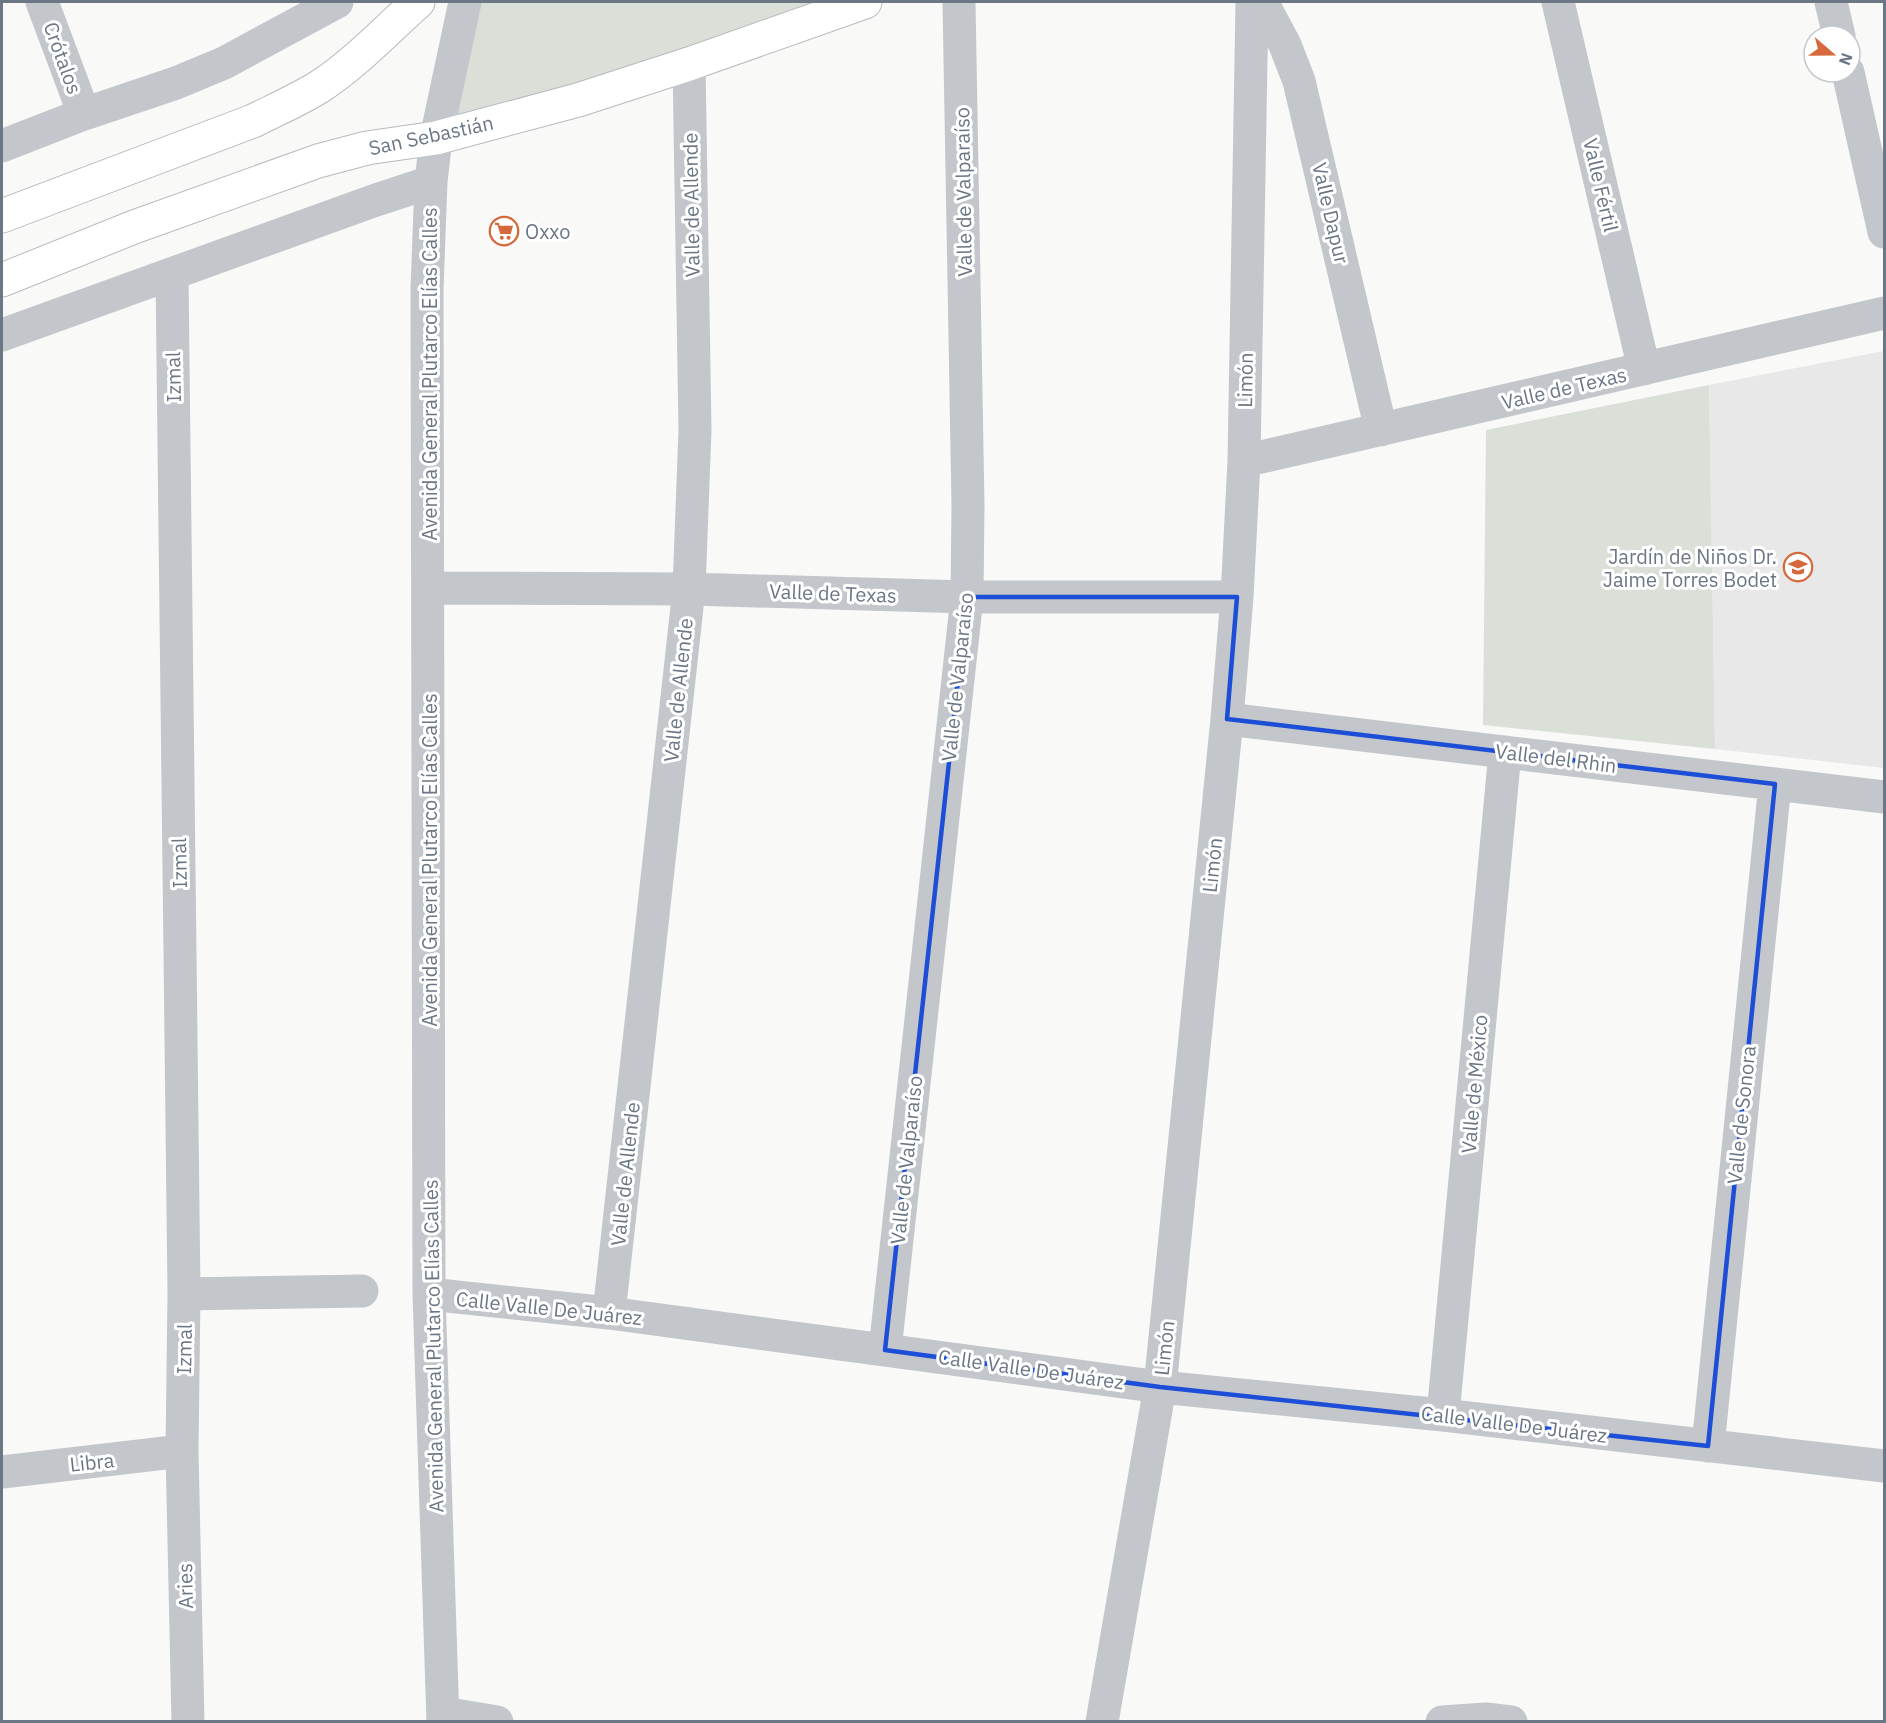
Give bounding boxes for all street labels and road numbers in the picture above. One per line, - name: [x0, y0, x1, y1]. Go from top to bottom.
- street label: Crótalos: [37, 18, 89, 98]
- street label: Valle de Valparaíso: [948, 107, 978, 277]
- street label: San Sebastián: [366, 109, 496, 161]
- street label: Valle de Allende: [676, 132, 706, 278]
- street label: Valle Fértil: [1577, 136, 1625, 234]
- street label: Valle Dapur: [1306, 160, 1356, 266]
- street label: Avenida General Plutarco Elías Calles: [416, 207, 443, 541]
- street label: Izmal: [159, 351, 187, 403]
- street label: Limón: [1231, 352, 1259, 408]
- street label: Valle de Texas: [1499, 361, 1629, 415]
- street label: Valle de Texas: [769, 577, 897, 609]
- street label: Valle de Valparaíso: [935, 591, 979, 763]
- street label: Valle de Allende: [657, 617, 699, 763]
- street label: Avenida General Plutarco Elías Calles: [416, 693, 443, 1027]
- street label: Valle del Rhin: [1494, 737, 1618, 779]
- street label: Limón: [1196, 836, 1228, 894]
- street label: Izmal: [165, 837, 193, 889]
- street label: Valle de México: [1454, 1013, 1494, 1155]
- street label: Valle de Sonora: [1720, 1044, 1762, 1186]
- street label: Valle de Valparaíso: [884, 1074, 928, 1246]
- street label: Valle de Allende: [604, 1101, 646, 1247]
- street label: Avenida General Plutarco Elías Calles: [417, 1179, 449, 1513]
- street label: Calle Valle De Juárez: [455, 1285, 643, 1331]
- street label: Limón: [1148, 1319, 1180, 1377]
- street label: Izmal: [170, 1323, 198, 1375]
- street label: Calle Valle De Juárez: [936, 1343, 1126, 1395]
- street label: Calle Valle De Juárez: [1420, 1399, 1608, 1449]
- street label: Libra: [68, 1446, 116, 1478]
- street label: Aries: [171, 1563, 199, 1609]

